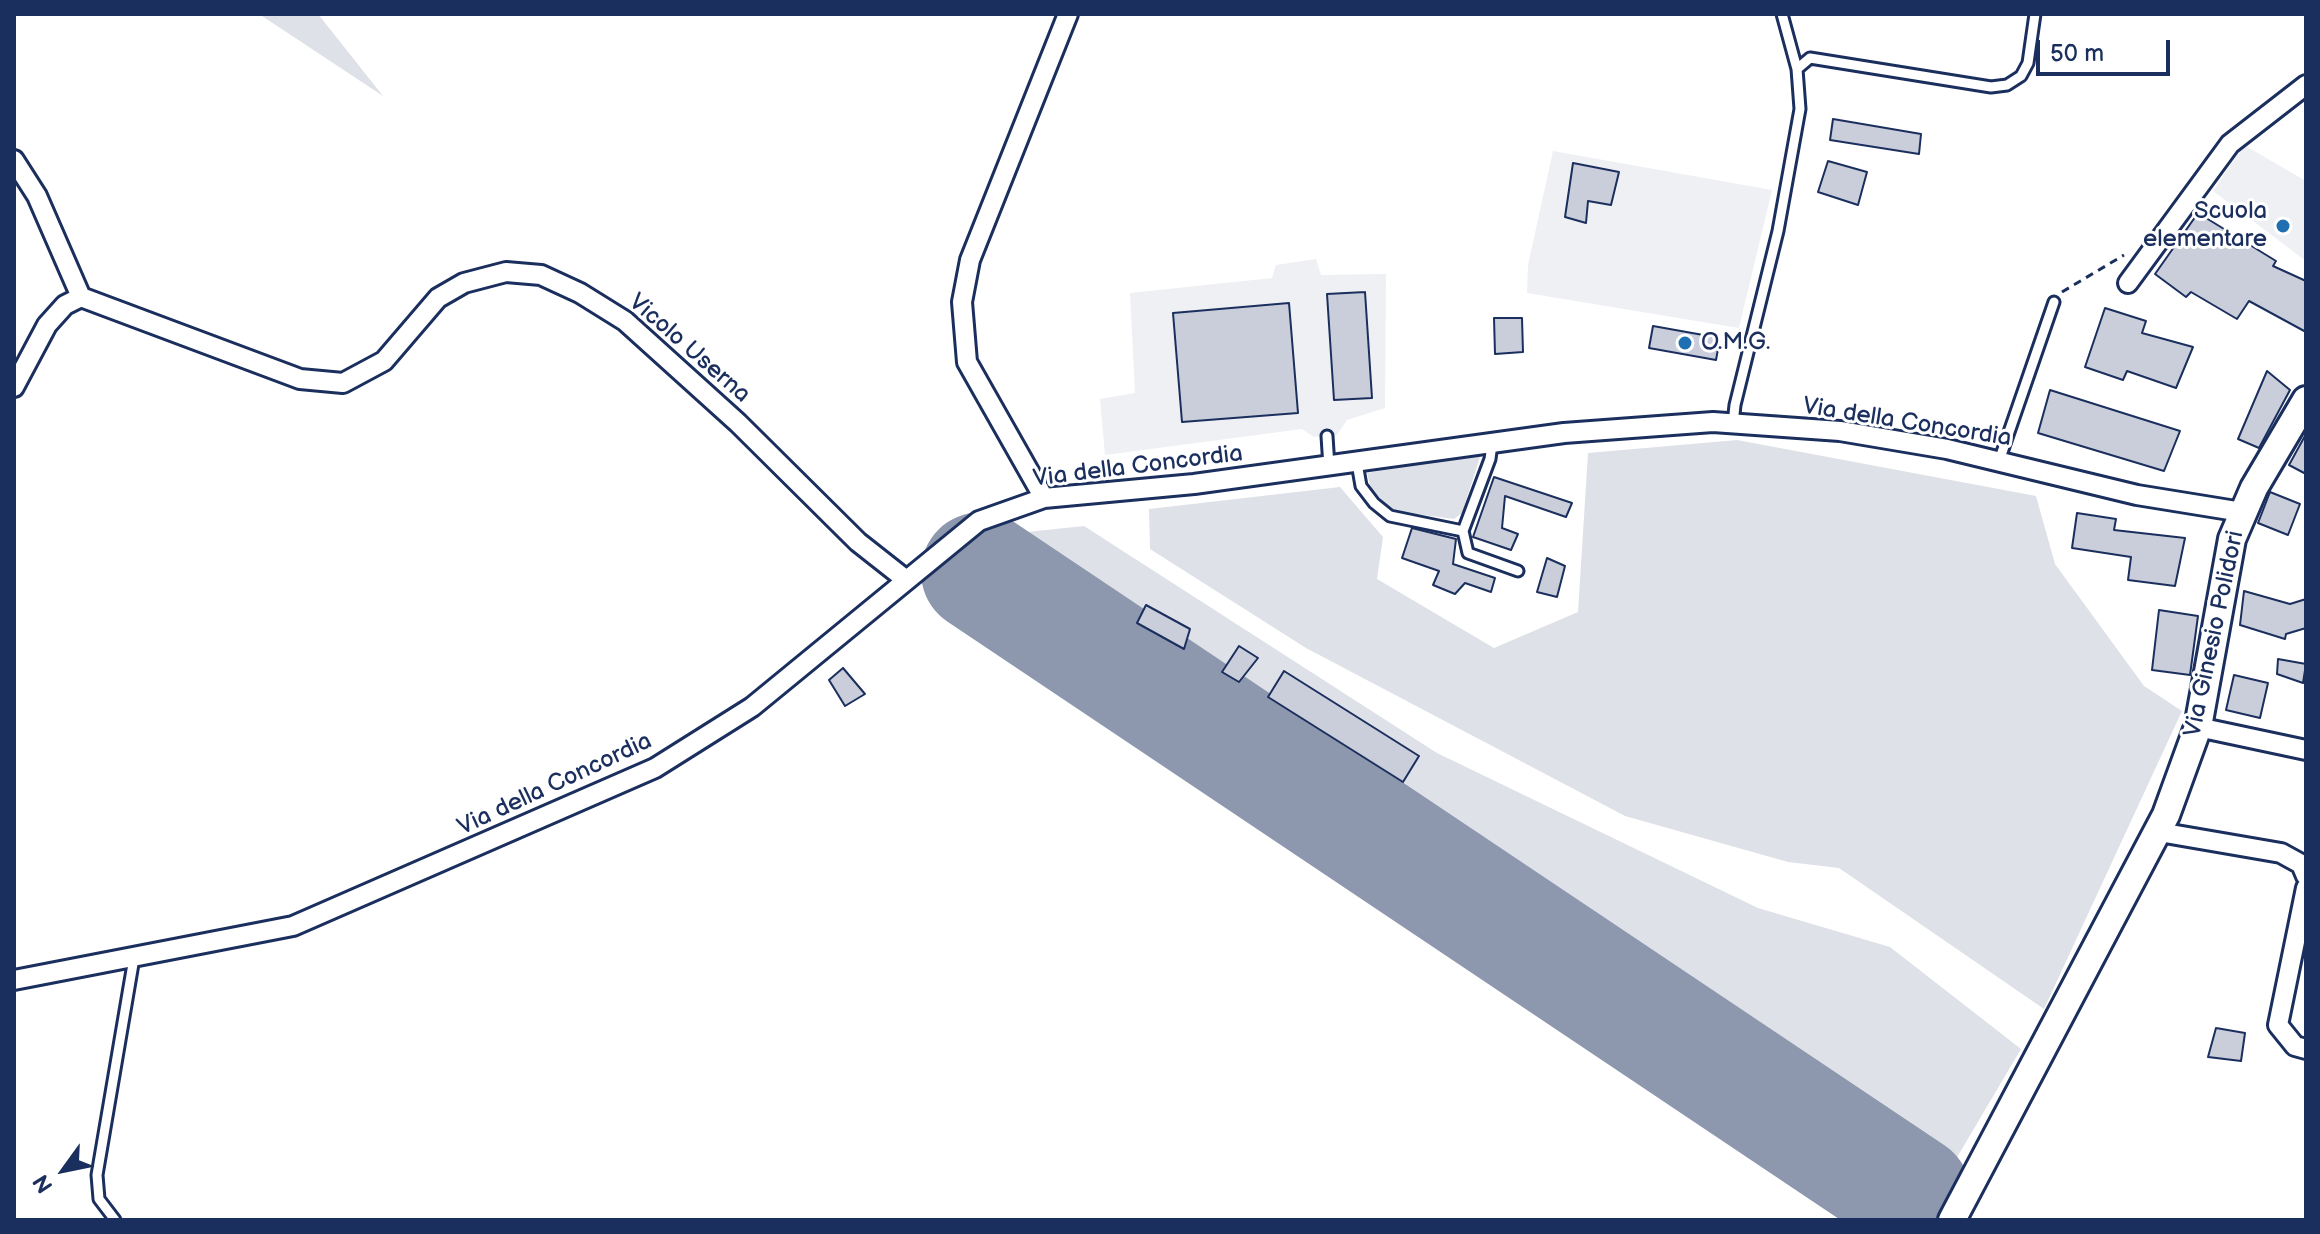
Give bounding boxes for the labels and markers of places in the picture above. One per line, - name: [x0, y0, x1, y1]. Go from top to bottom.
- place label: Scuola elementare: [2143, 198, 2267, 254]
- marker: Scuola elementare: [2274, 217, 2292, 235]
- place label: O.M.G.: [1701, 329, 1770, 357]
- marker: O.M.G.: [1676, 334, 1694, 352]

